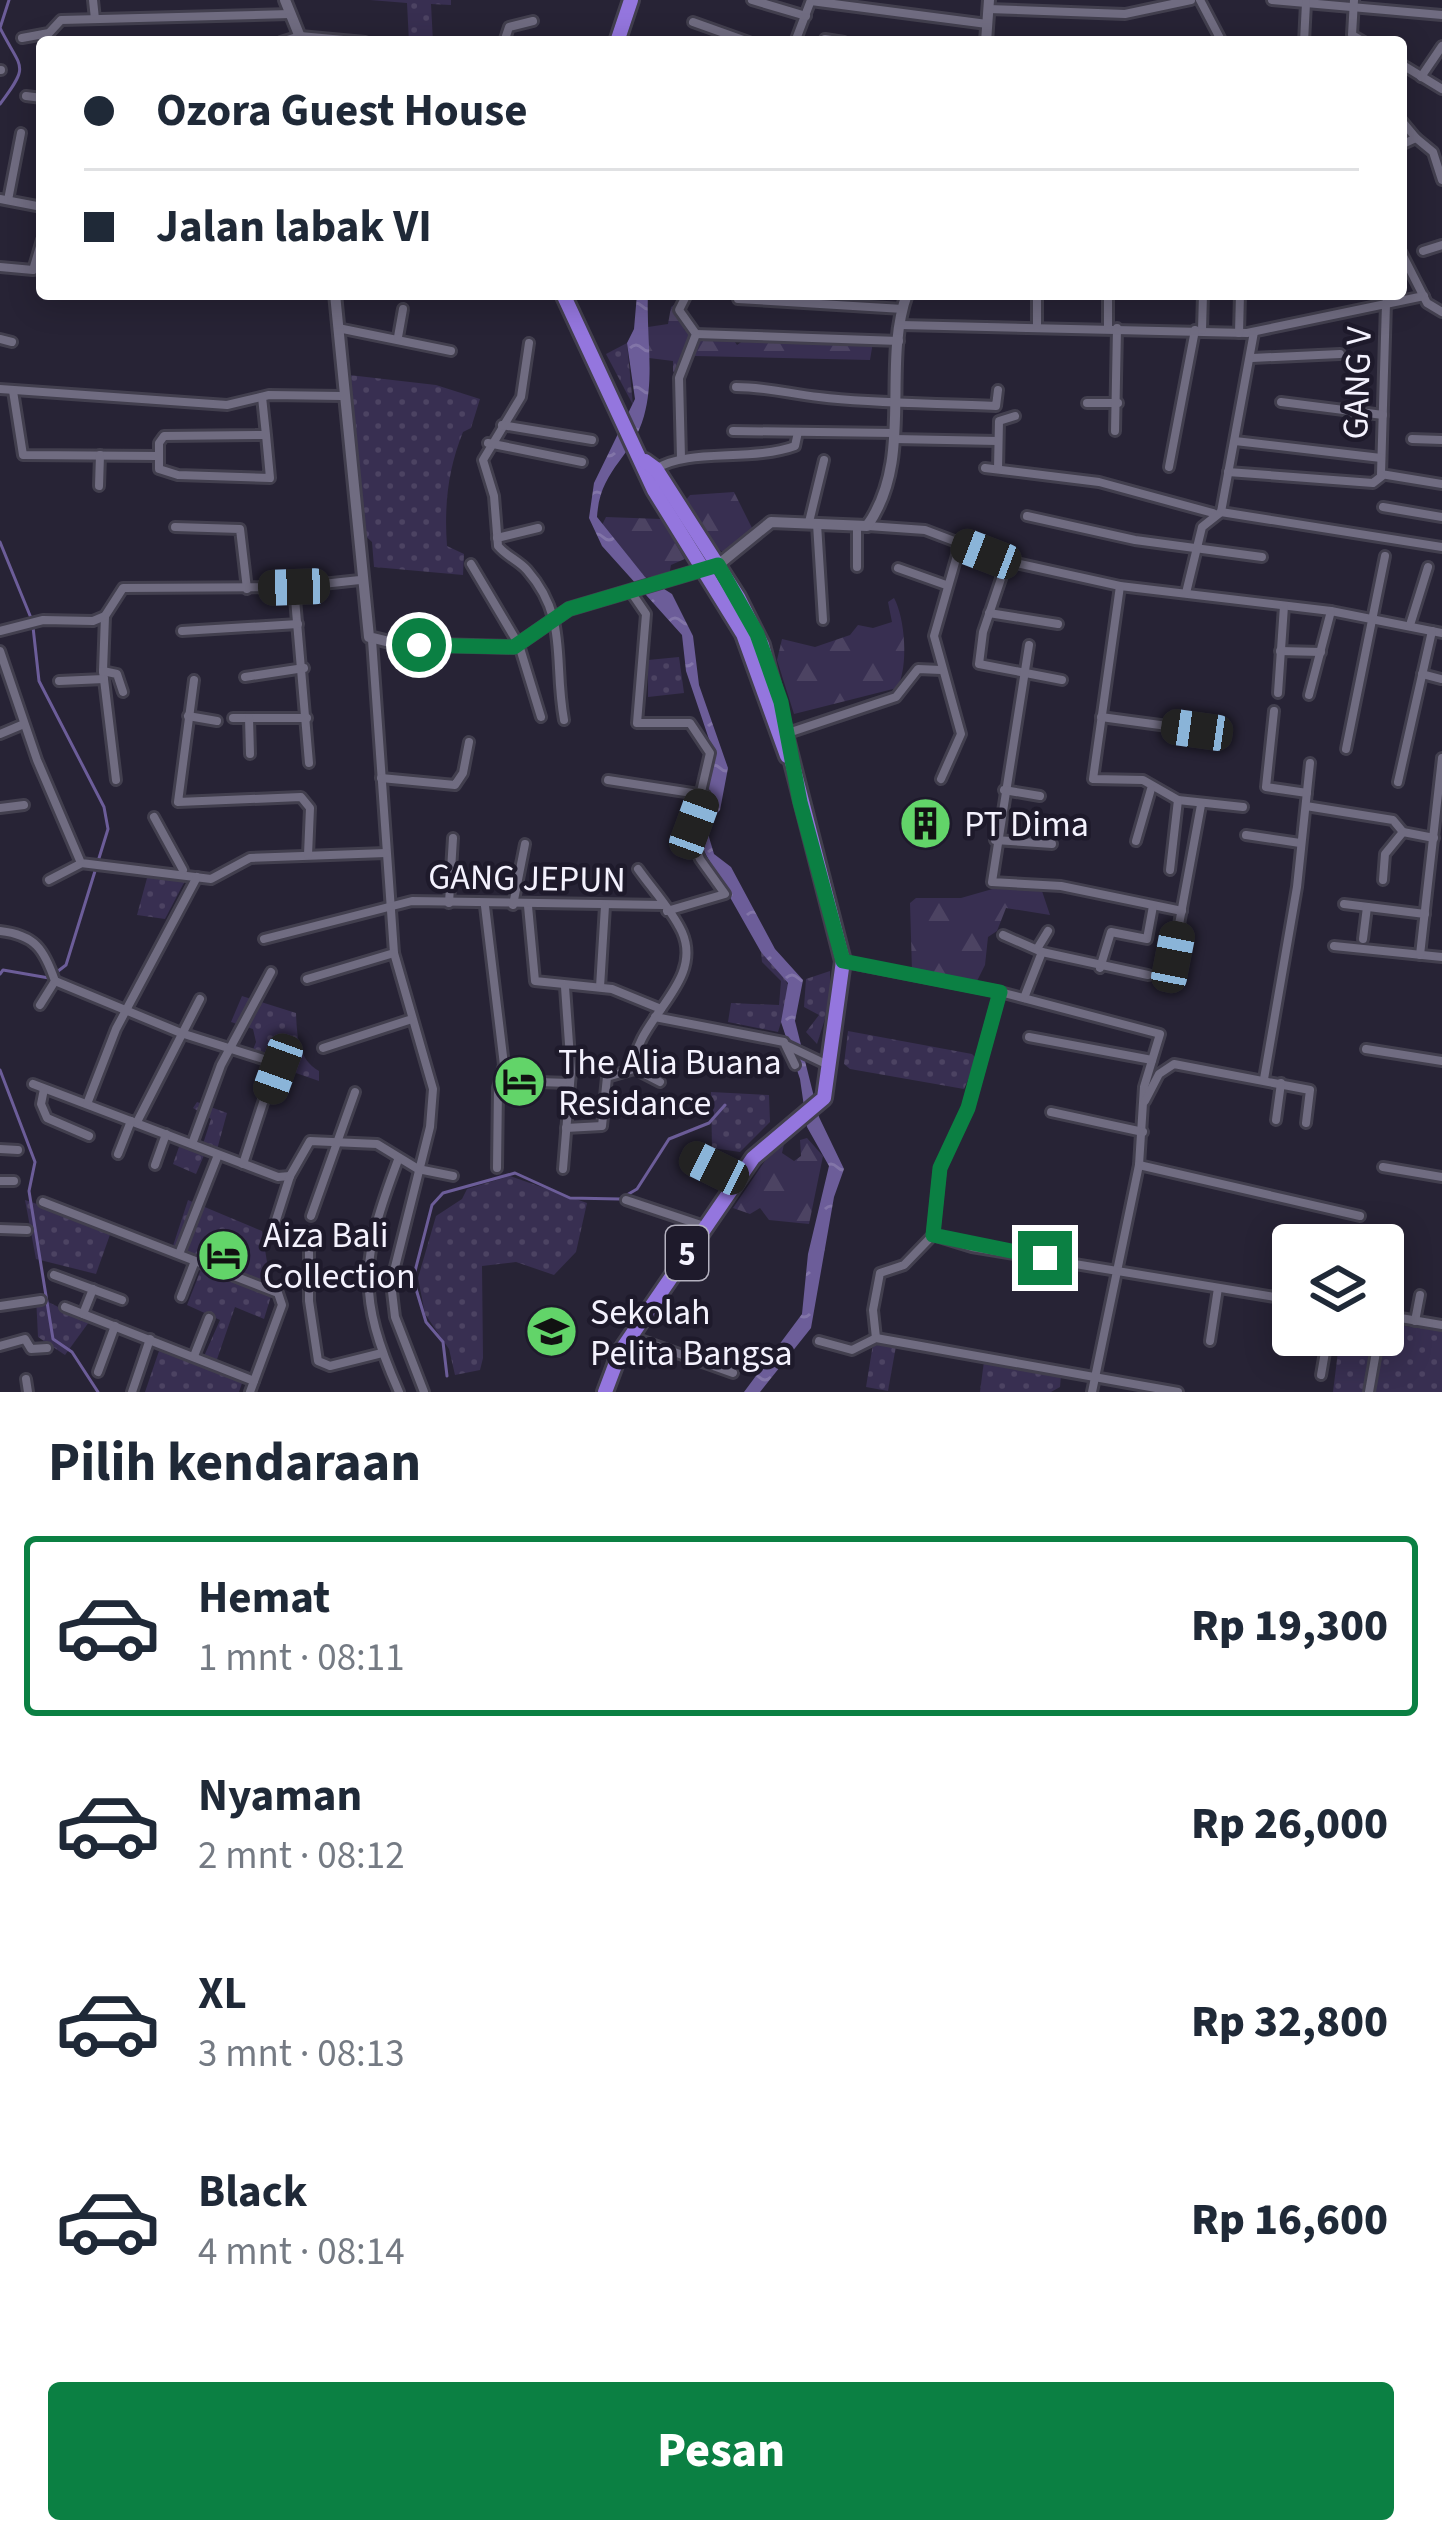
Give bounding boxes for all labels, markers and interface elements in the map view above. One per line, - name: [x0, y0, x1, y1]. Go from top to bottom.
- text: Ozora Guest House: [156, 79, 528, 143]
- text: Jalan labak VI: [156, 195, 432, 259]
- street label: GANG V: [1330, 325, 1385, 440]
- car: [946, 524, 1026, 584]
- car: [257, 568, 331, 606]
- route start: [392, 618, 446, 672]
- car: [1159, 707, 1235, 753]
- car: [665, 784, 723, 864]
- building icon: PT Dima: [897, 795, 953, 851]
- place label: PT Dima: [964, 799, 1089, 850]
- street label: GANG JEPUN: [428, 851, 626, 906]
- car: [1148, 918, 1198, 996]
- car: [249, 1029, 307, 1109]
- place label: The Alia Buana Residance: [558, 1037, 782, 1129]
- hotel icon: The Alia Buana Residance: [491, 1054, 547, 1110]
- car: [674, 1136, 754, 1200]
- place label: Aiza Bali Collection: [263, 1210, 416, 1302]
- map controls: [1272, 1224, 1404, 1356]
- button: layers: [1272, 1224, 1404, 1356]
- road number: 5: [666, 1226, 708, 1280]
- hotel icon: Aiza Bali Collection: [196, 1227, 252, 1283]
- route end: [1018, 1231, 1072, 1285]
- place label: Sekolah Pelita Bangsa: [590, 1287, 793, 1379]
- school or university icon: Sekolah Pelita Bangsa: [523, 1304, 579, 1360]
- text: Pilih kendaraan: [48, 1425, 421, 1502]
- text: Hemat: [198, 1566, 330, 1630]
- icon: car: [54, 1572, 162, 1680]
- text: Rp 19,300: [1191, 1594, 1388, 1658]
- text: 1 mnt · 08:11: [198, 1630, 405, 1686]
- text: Nyaman: [198, 1764, 362, 1828]
- icon: car: [54, 1770, 162, 1878]
- text: Rp 26,000: [1191, 1792, 1388, 1856]
- text: 2 mnt · 08:12: [198, 1828, 405, 1884]
- text: XL: [198, 1962, 247, 2026]
- icon: car: [54, 1968, 162, 2076]
- text: Rp 32,800: [1191, 1990, 1388, 2054]
- text: 3 mnt · 08:13: [198, 2026, 405, 2082]
- text: Black: [198, 2160, 308, 2224]
- icon: car: [54, 2166, 162, 2274]
- text: Rp 16,600: [1191, 2188, 1388, 2252]
- text: 4 mnt · 08:14: [198, 2224, 405, 2280]
- button: Pesan: [48, 2382, 1394, 2520]

